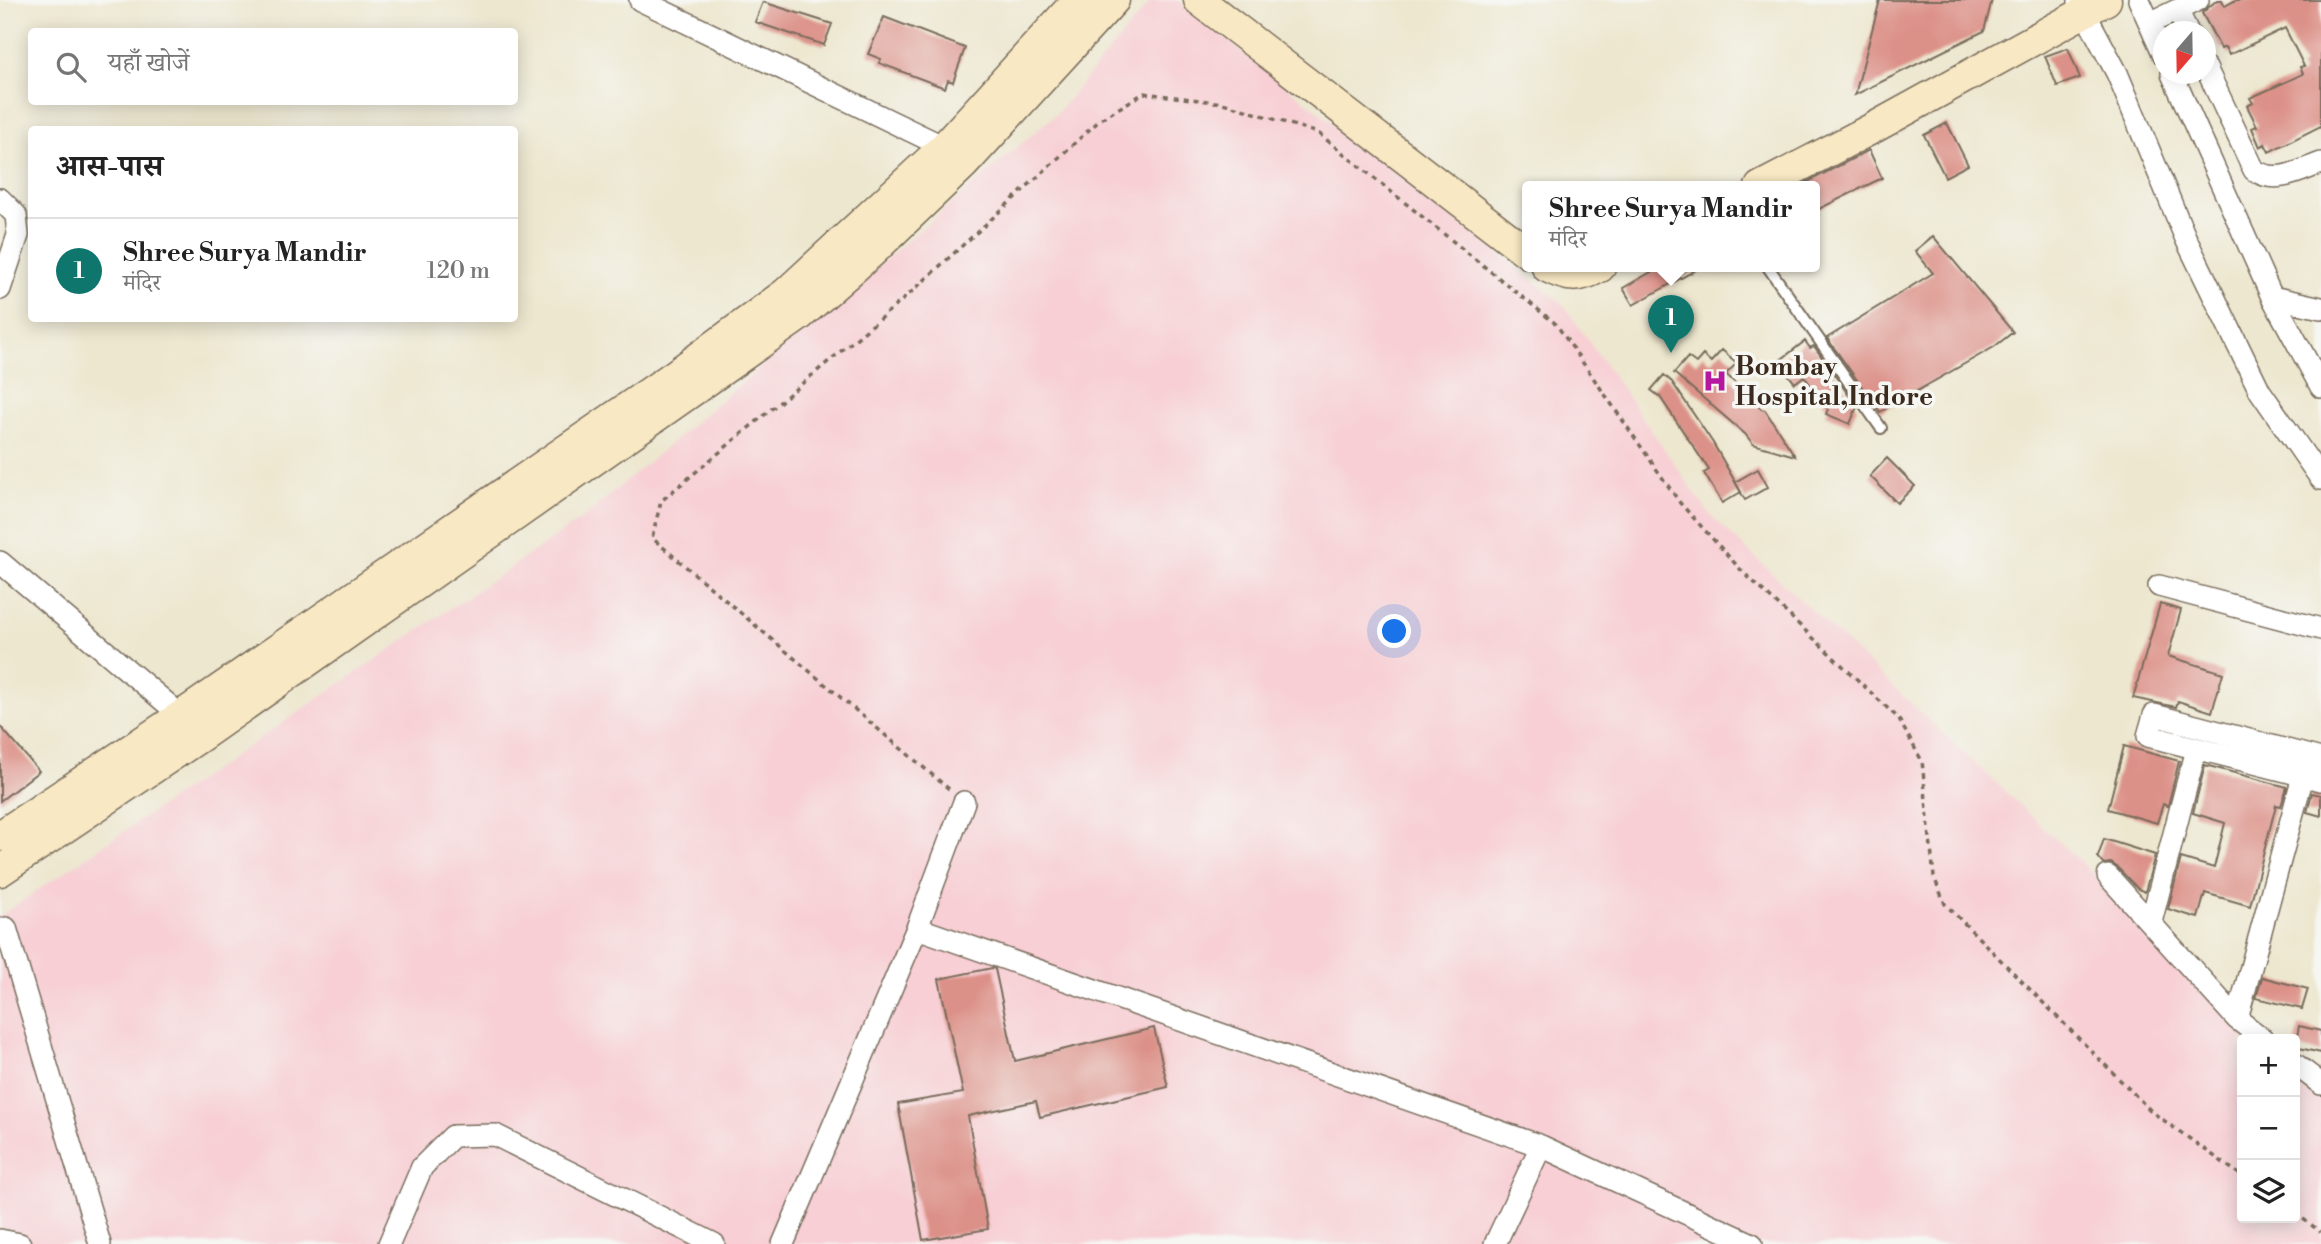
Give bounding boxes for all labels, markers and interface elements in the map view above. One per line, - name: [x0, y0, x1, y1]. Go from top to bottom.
- north arrow: [2153, 21, 2216, 84]
- search box: [28, 28, 518, 105]
- text: यहाँ खोजें: [108, 47, 189, 79]
- icon: search: [52, 48, 90, 86]
- text: आस-पास: [56, 148, 163, 186]
- popup: [1522, 181, 1820, 272]
- text: Shree Surya Mandir: [1549, 193, 1793, 225]
- text: मंदिर: [1549, 225, 1587, 253]
- text: Shree Surya Mandir: [123, 237, 367, 269]
- text: 1: [73, 257, 85, 285]
- text: 120 m: [426, 257, 490, 285]
- text: मंदिर: [123, 269, 161, 297]
- pin: 1: [1648, 295, 1694, 353]
- place label: Bombay Hospital,Indore: [1735, 351, 1933, 413]
- hospital icon: Bombay Hospital,Indore: [1701, 367, 1729, 395]
- your location: [1377, 614, 1411, 648]
- map controls: [2237, 1034, 2300, 1223]
- button: +: [2237, 1034, 2300, 1097]
- button: −: [2237, 1097, 2300, 1160]
- button: layers: [2237, 1160, 2300, 1223]

